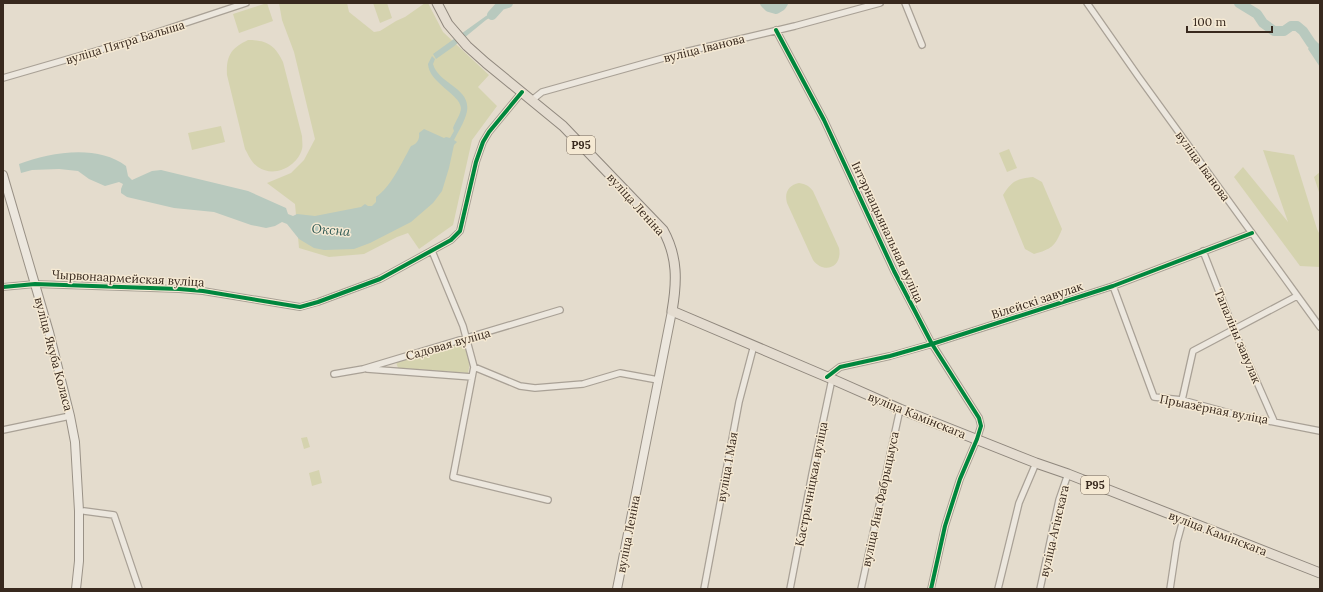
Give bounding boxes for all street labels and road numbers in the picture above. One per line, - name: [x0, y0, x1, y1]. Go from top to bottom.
- street label: вуліца Пятра Балыша: [64, 17, 186, 67]
- street label: вуліца Іванова: [662, 31, 746, 65]
- street label: вуліца Іванова: [1173, 128, 1233, 204]
- road number: Р95: [567, 136, 595, 154]
- street label: Інтэрнацыянальная вуліца: [849, 159, 927, 305]
- street label: вуліца Леніна: [604, 170, 668, 238]
- street label: Чырвонаармейская вуліца: [51, 267, 205, 289]
- street label: Вілейскі завулак: [989, 278, 1085, 322]
- street label: Тапаліны завулак: [1211, 286, 1265, 386]
- street label: вуліца Якуба Коласа: [32, 295, 76, 413]
- street label: Садовая вуліца: [404, 325, 492, 363]
- street label: вуліца Камінскага: [866, 389, 968, 441]
- street label: Прыазёрная вуліца: [1158, 391, 1270, 427]
- street label: Кастрычніцкая вуліца: [792, 420, 830, 548]
- street label: вуліца Яна Фабрыцыуса: [858, 430, 902, 568]
- street label: вуліца 1 Мая: [713, 431, 741, 503]
- road number: Р95: [1081, 476, 1109, 494]
- street label: вуліца Агінскага: [1036, 484, 1072, 578]
- street label: вуліца Леніна: [613, 494, 643, 574]
- street label: вуліца Камінскага: [1167, 507, 1269, 559]

